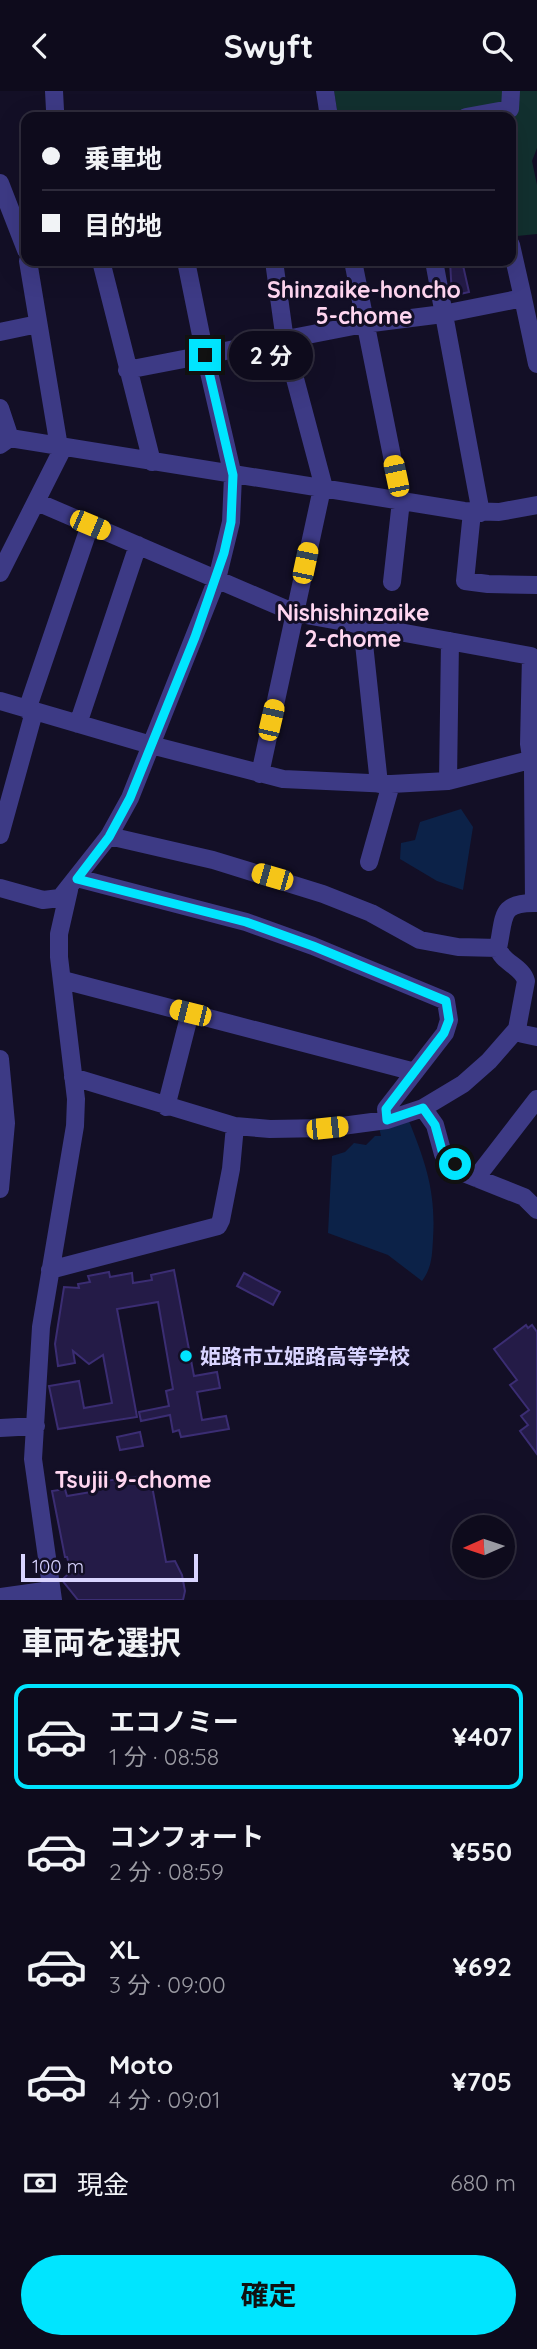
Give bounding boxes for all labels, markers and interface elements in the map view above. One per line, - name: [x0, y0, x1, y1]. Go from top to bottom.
- text: Swyft: [224, 26, 313, 66]
- icon: back: [21, 27, 59, 65]
- icon: search: [478, 27, 516, 65]
- text: 乗車地: [84, 142, 162, 175]
- text: 目的地: [84, 209, 162, 242]
- district label: Shinzaike-honcho 5-chome: [267, 275, 461, 330]
- callout: 2 分: [230, 331, 314, 379]
- route end: [189, 339, 221, 371]
- text: 2 分: [250, 341, 292, 370]
- car: [382, 453, 411, 499]
- car: [67, 507, 114, 543]
- car: [291, 540, 320, 586]
- district label: Nishishinzaike 2-chome: [276, 598, 430, 653]
- car: [257, 697, 286, 743]
- car: [249, 861, 296, 893]
- car: [168, 998, 213, 1028]
- car: [306, 1115, 349, 1141]
- route start: [439, 1148, 471, 1180]
- place label: 姫路市立姫路高等学校: [200, 1343, 410, 1369]
- marker: 姫路市立姫路高等学校: [178, 1348, 194, 1364]
- district label: Tsujii 9-chome: [54, 1465, 212, 1494]
- north arrow: [452, 1515, 514, 1579]
- map controls: [452, 1515, 515, 1578]
- scale bar: [21, 1551, 198, 1583]
- text: 100 m: [32, 1554, 84, 1578]
- text: 車両を選択: [21, 1622, 181, 1662]
- icon: car: [25, 1705, 88, 1768]
- text: エコノミー: [109, 1705, 239, 1738]
- text: ¥407: [452, 1720, 512, 1753]
- text: 1 分 · 08:58: [109, 1742, 219, 1771]
- icon: car: [25, 1820, 88, 1883]
- text: コンフォート: [109, 1820, 264, 1853]
- text: ¥550: [451, 1835, 512, 1868]
- text: 2 分 · 08:59: [109, 1857, 224, 1886]
- text: XL: [109, 1933, 141, 1966]
- icon: car: [25, 1935, 88, 1998]
- text: ¥692: [453, 1950, 512, 1983]
- text: 3 分 · 09:00: [109, 1970, 226, 1999]
- text: Moto: [109, 2048, 173, 2081]
- icon: car: [25, 2050, 88, 2113]
- text: ¥705: [451, 2065, 512, 2098]
- text: 4 分 · 09:01: [109, 2085, 220, 2114]
- icon: cash: [21, 2164, 59, 2202]
- text: 現金: [77, 2168, 129, 2201]
- text: 680 m: [450, 2168, 516, 2197]
- button: 確定: [21, 2255, 516, 2335]

